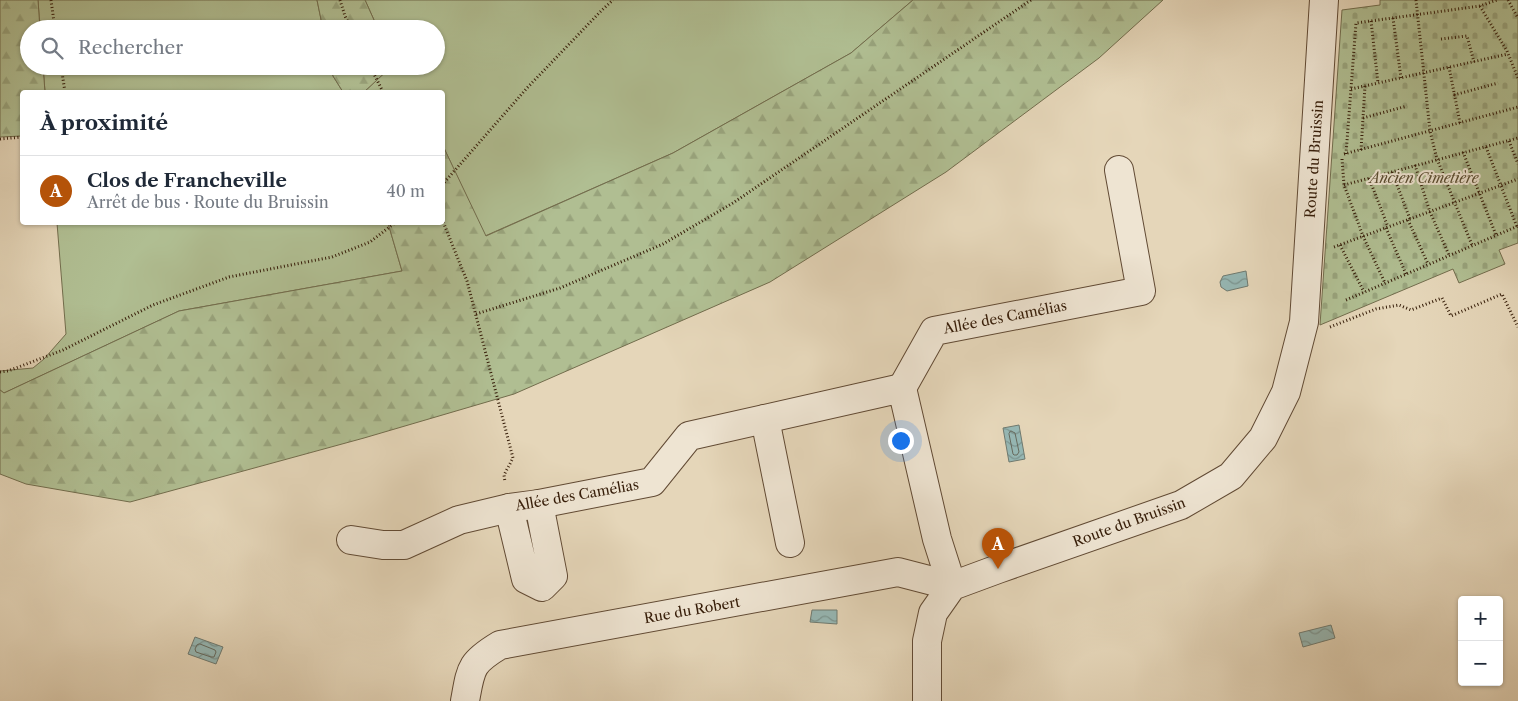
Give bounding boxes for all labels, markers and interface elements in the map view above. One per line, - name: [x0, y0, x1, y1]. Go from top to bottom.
- search box: [20, 20, 445, 75]
- icon: search: [38, 34, 66, 62]
- text: Rechercher: [78, 36, 183, 59]
- street label: Route du Bruissin: [1301, 99, 1327, 219]
- text: À proximité: [40, 110, 168, 135]
- text: Clos de Francheville: [87, 169, 287, 192]
- park label: Ancien Cimetière: [1368, 169, 1480, 187]
- text: A: [50, 181, 62, 201]
- text: 40 m: [386, 181, 425, 201]
- text: Arrêt de bus · Route du Bruissin: [87, 192, 329, 212]
- street label: Allée des Camélias: [941, 296, 1068, 338]
- your location: [888, 428, 914, 454]
- street label: Allée des Camélias: [513, 475, 640, 515]
- street label: Route du Bruissin: [1070, 493, 1188, 551]
- pin: A: [982, 528, 1014, 569]
- street label: Rue du Robert: [643, 593, 741, 627]
- map controls: [1458, 596, 1503, 686]
- button: +: [1458, 596, 1503, 641]
- button: −: [1458, 641, 1503, 686]

